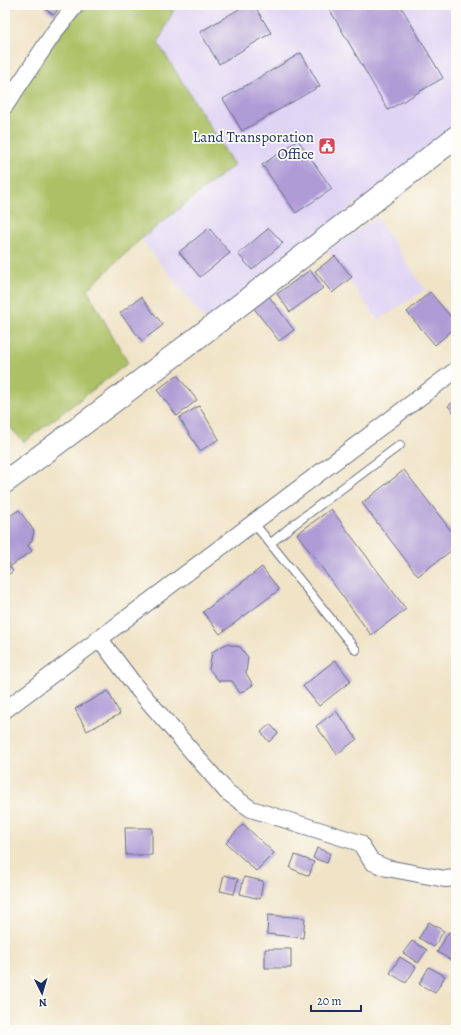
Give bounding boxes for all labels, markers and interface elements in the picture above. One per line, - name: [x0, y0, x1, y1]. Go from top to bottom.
- place label: Land Transporation Office: [193, 127, 314, 164]
- public building icon: Land Transporation Office: [317, 136, 337, 156]
- north arrow: [22, 973, 62, 1013]
- scale bar: [311, 987, 361, 1013]
- text: 20 m: [317, 993, 341, 1009]
- text: N: [38, 995, 47, 1010]

